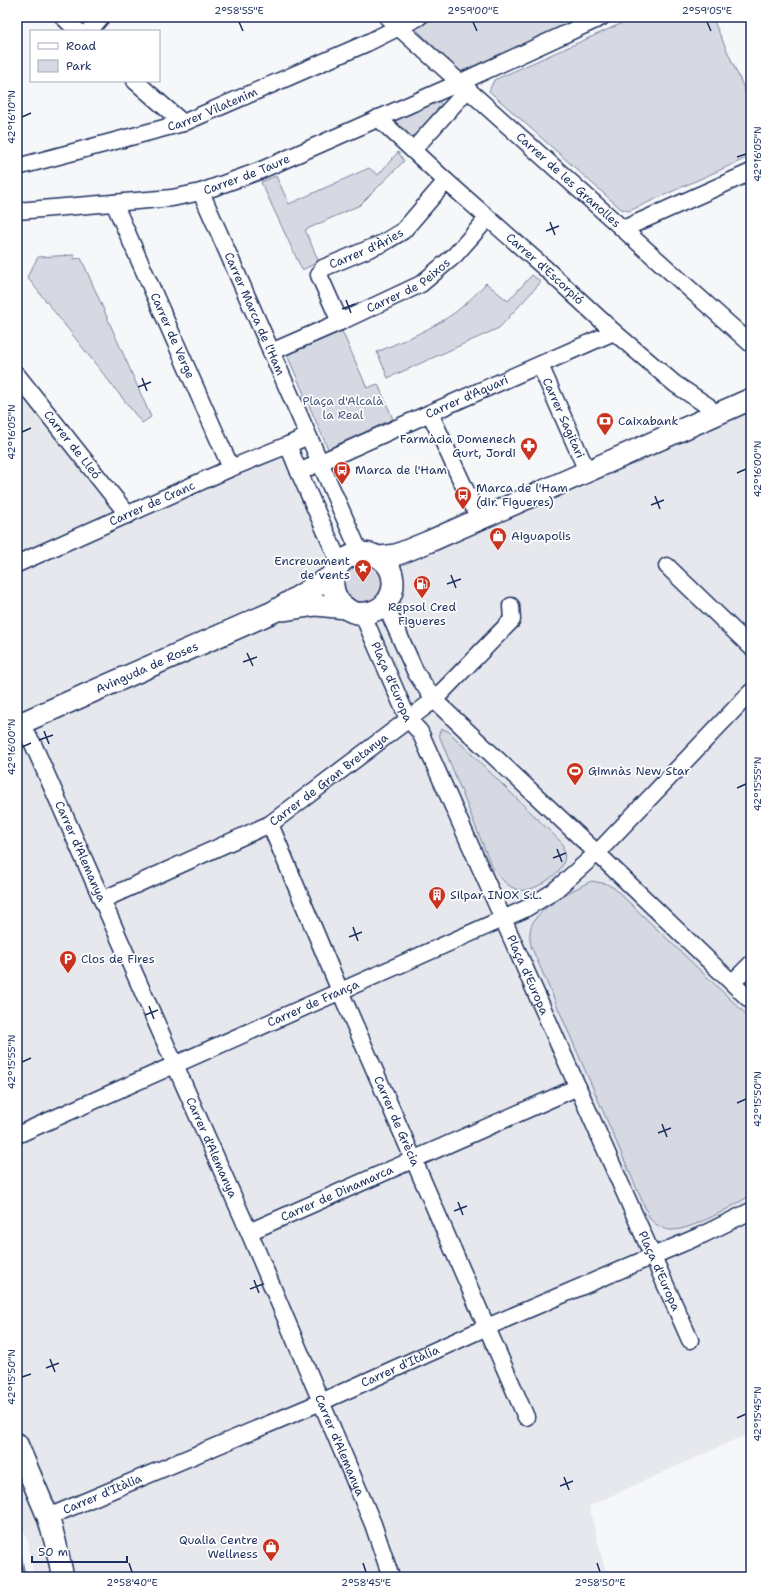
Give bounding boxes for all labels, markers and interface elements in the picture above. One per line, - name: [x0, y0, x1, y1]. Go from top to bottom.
- text: 2°58'55"E: [214, 4, 264, 17]
- text: 2°59'00"E: [447, 4, 499, 17]
- text: 2°59'05"E: [682, 4, 732, 17]
- legend: [30, 30, 160, 82]
- text: Road: [66, 38, 97, 54]
- text: Park: [66, 58, 92, 74]
- street label: Carrer Vilatenim: [166, 84, 260, 135]
- text: 42°16'10"N: [5, 90, 18, 144]
- text: 42°16'05"N: [751, 126, 764, 182]
- street label: Carrer de les Granolles: [513, 129, 624, 231]
- street label: Carrer de Taure: [201, 150, 293, 198]
- street label: Carrer d'Àries: [327, 224, 407, 273]
- street label: Carrer d'Escorpió: [503, 229, 587, 308]
- street label: Carrer Marca de l'Ham: [220, 250, 289, 378]
- street label: Carrer de Peixos: [364, 255, 454, 316]
- street label: Carrer de Verge: [147, 290, 199, 381]
- street label: Carrer d'Aquari: [423, 372, 511, 422]
- street label: Carrer Sagitari: [539, 375, 588, 461]
- park label: Plaça d'Alcalà la Real: [302, 393, 384, 423]
- text: 42°16'05"N: [5, 404, 18, 460]
- street label: Carrer de Lleó: [40, 407, 104, 482]
- bank icon: Caixabank: [595, 411, 615, 436]
- place label: Caixabank: [618, 413, 678, 429]
- place label: Farmàcia Domenech Gurt, Jordi: [400, 431, 516, 461]
- pharmacy icon: Farmàcia Domenech Gurt, Jordi: [519, 436, 539, 461]
- text: 42°16'00"N: [751, 441, 764, 497]
- bus stop icon: Marca de l'Ham: [332, 460, 352, 485]
- place label: Marca de l'Ham: [355, 462, 447, 478]
- street label: Carrer de Cranc: [107, 477, 197, 530]
- place label: Marca de l'Ham (dir. Figueres): [476, 480, 568, 510]
- bus stop icon: Marca de l'Ham (dir. Figueres): [453, 485, 473, 510]
- shop icon: Aiguapolis: [488, 526, 508, 551]
- place label: Aiguapolis: [511, 528, 571, 544]
- place label: Encreuament de vents: [274, 553, 350, 583]
- place icon: Encreuament de vents: [353, 558, 373, 583]
- fuel station icon: Repsol Cred Figueres: [412, 574, 432, 599]
- place label: Repsol Cred Figueres: [388, 599, 457, 629]
- street label: Avinguda de Roses: [93, 638, 201, 697]
- street label: Plaça d'Europa: [367, 639, 417, 725]
- text: 42°16'00"N: [5, 719, 18, 775]
- street label: Carrer de Gran Bretanya: [266, 729, 392, 830]
- text: 42°15'55"N: [751, 757, 764, 811]
- sports icon: Gimnàs New Star: [565, 761, 585, 786]
- place label: Gimnàs New Star: [588, 763, 690, 779]
- street label: Carrer d'Alemanya: [51, 798, 110, 905]
- building icon: Silpar INOX S.L.: [427, 885, 447, 910]
- place label: Silpar INOX S.L.: [450, 887, 542, 903]
- street label: Plaça d'Europa: [503, 932, 553, 1018]
- parking icon: Clos de Fires: [58, 949, 78, 974]
- place label: Clos de Fires: [81, 951, 155, 967]
- street label: Carrer de França: [265, 976, 362, 1031]
- text: 42°15'55"N: [5, 1035, 18, 1089]
- text: 42°15'50"N: [751, 1071, 764, 1127]
- street label: Carrer de Grècia: [370, 1073, 424, 1169]
- street label: Carrer d'Alemanya: [182, 1095, 241, 1201]
- street label: Carrer de Dinamarca: [278, 1161, 396, 1225]
- street label: Plaça d'Europa: [635, 1229, 684, 1314]
- street label: Carrer d'Itàlia: [358, 1341, 442, 1391]
- text: 42°15'50"N: [5, 1349, 18, 1405]
- text: 42°15'45"N: [751, 1386, 764, 1442]
- street label: Carrer d'Alemanya: [311, 1392, 368, 1499]
- street label: Carrer d'Itàlia: [60, 1470, 145, 1518]
- place label: Qualia Centre Wellness: [179, 1532, 258, 1562]
- shop icon: Qualia Centre Wellness: [261, 1537, 281, 1562]
- scale bar: [32, 1538, 127, 1564]
- text: 50 m: [38, 1544, 68, 1560]
- text: 2°58'40"E: [106, 1576, 158, 1589]
- text: 2°58'45"E: [341, 1576, 391, 1589]
- text: 2°58'50"E: [575, 1576, 625, 1589]

